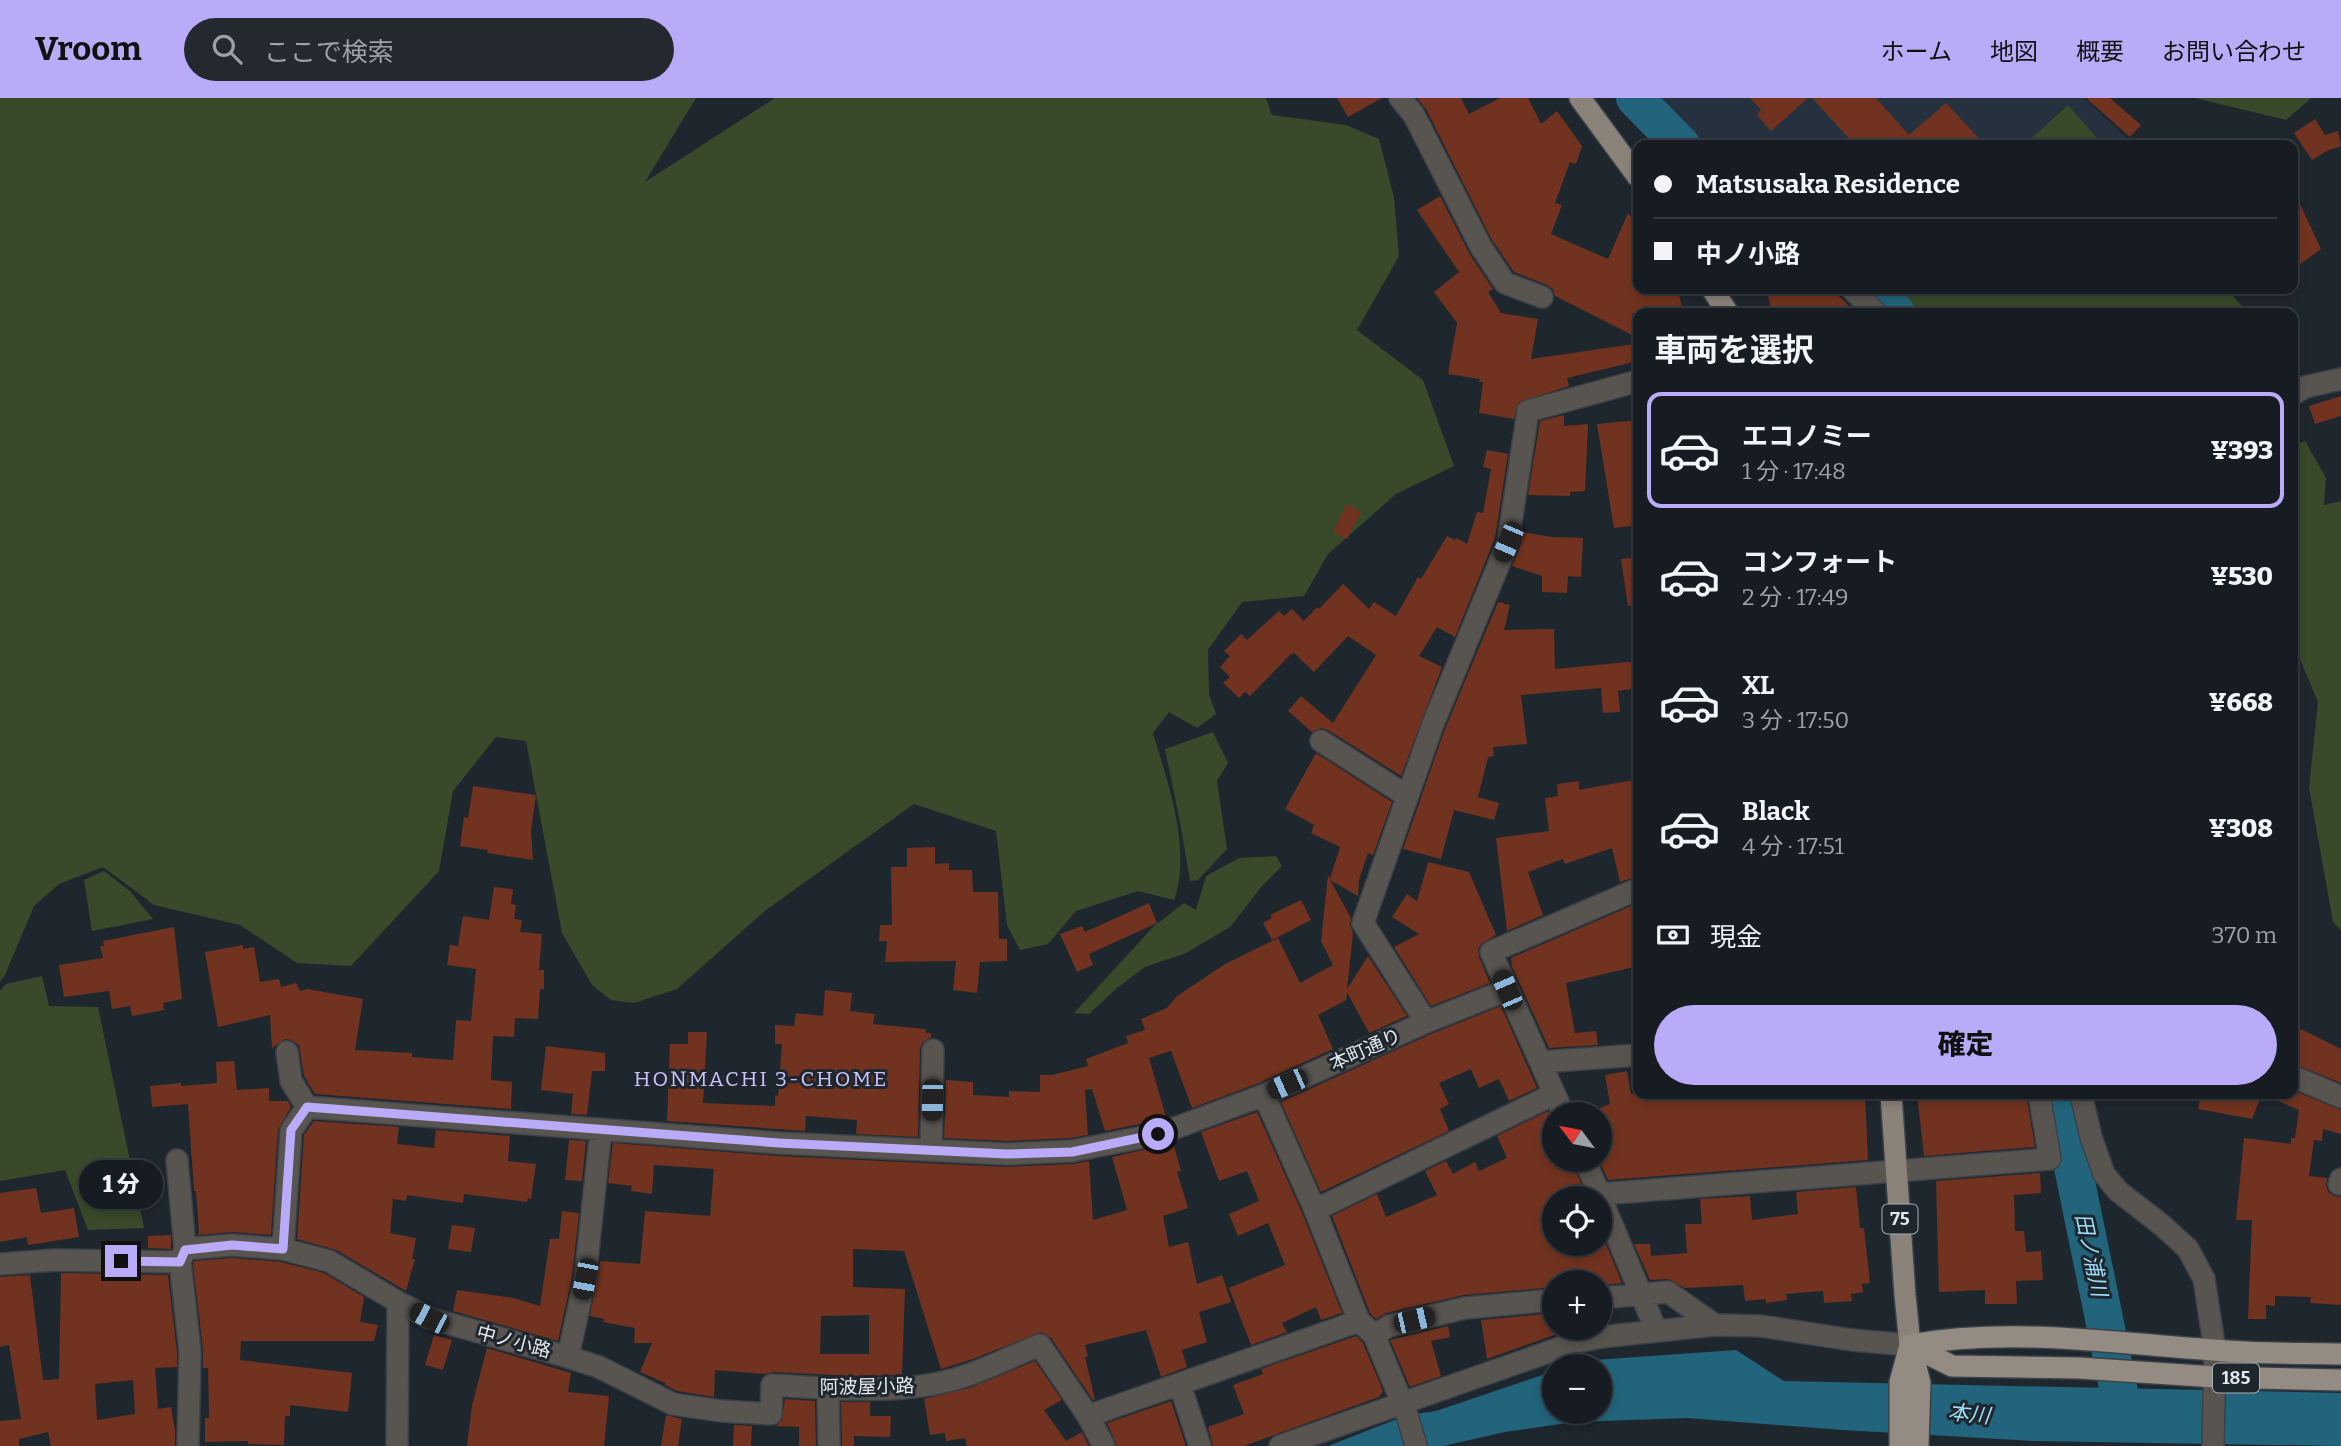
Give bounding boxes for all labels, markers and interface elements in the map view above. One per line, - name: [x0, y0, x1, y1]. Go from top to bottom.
- search box: [184, 18, 674, 81]
- text: Vroom: [35, 29, 142, 69]
- icon: search: [208, 30, 246, 68]
- text: ここで検索: [264, 37, 394, 68]
- text: ホーム: [1881, 38, 1952, 66]
- text: 地図: [1990, 38, 2038, 66]
- text: 概要: [2076, 38, 2124, 66]
- text: お問い合わせ: [2162, 38, 2306, 66]
- text: Matsusaka Residence: [1696, 169, 1960, 200]
- text: 中ノ小路: [1696, 239, 1800, 270]
- text: 車両を選択: [1654, 331, 1814, 369]
- icon: car: [1658, 419, 1721, 482]
- text: エコノミー: [1742, 421, 1872, 452]
- text: ¥393: [2211, 435, 2273, 466]
- text: 1 分 · 17:48: [1742, 457, 1846, 485]
- car: [1491, 519, 1526, 565]
- icon: car: [1658, 545, 1721, 608]
- text: コンフォート: [1742, 547, 1897, 578]
- text: ¥530: [2210, 561, 2273, 592]
- text: 2 分 · 17:49: [1742, 583, 1849, 611]
- text: XL: [1742, 670, 1774, 701]
- icon: car: [1658, 671, 1721, 734]
- text: ¥668: [2209, 687, 2273, 718]
- text: 3 分 · 17:50: [1742, 706, 1849, 734]
- text: Black: [1742, 796, 1810, 827]
- icon: car: [1658, 797, 1721, 860]
- text: ¥308: [2209, 813, 2273, 844]
- text: 4 分 · 17:51: [1742, 832, 1844, 860]
- icon: cash: [1654, 916, 1692, 954]
- text: 370 m: [2211, 921, 2277, 949]
- text: 現金: [1710, 922, 1762, 953]
- car: [1490, 967, 1525, 1013]
- button: 確定: [1654, 1005, 2277, 1085]
- street label: 本町通り: [1326, 1023, 1405, 1075]
- district label: HONMACHI 3-CHOME: [634, 1066, 888, 1092]
- car: [1264, 1066, 1311, 1102]
- car: [922, 1079, 943, 1121]
- north arrow: [1542, 1102, 1612, 1172]
- map controls: [1542, 1102, 1612, 1424]
- route start: [1142, 1118, 1174, 1150]
- callout: 1 分: [79, 1160, 163, 1208]
- text: 1 分: [102, 1170, 140, 1198]
- button: locate: [1542, 1186, 1612, 1256]
- road number: 75: [1882, 1204, 1918, 1234]
- water label: 田ノ浦川: [2070, 1211, 2113, 1301]
- route end: [105, 1245, 137, 1277]
- car: [571, 1256, 600, 1302]
- button: +: [1542, 1270, 1612, 1340]
- car: [406, 1299, 453, 1337]
- car: [1392, 1305, 1437, 1335]
- street label: 中ノ小路: [474, 1321, 554, 1362]
- button: −: [1542, 1354, 1612, 1424]
- road number: 185: [2213, 1364, 2259, 1392]
- street label: 阿波屋小路: [819, 1374, 915, 1399]
- water label: 本川: [1947, 1399, 1993, 1429]

